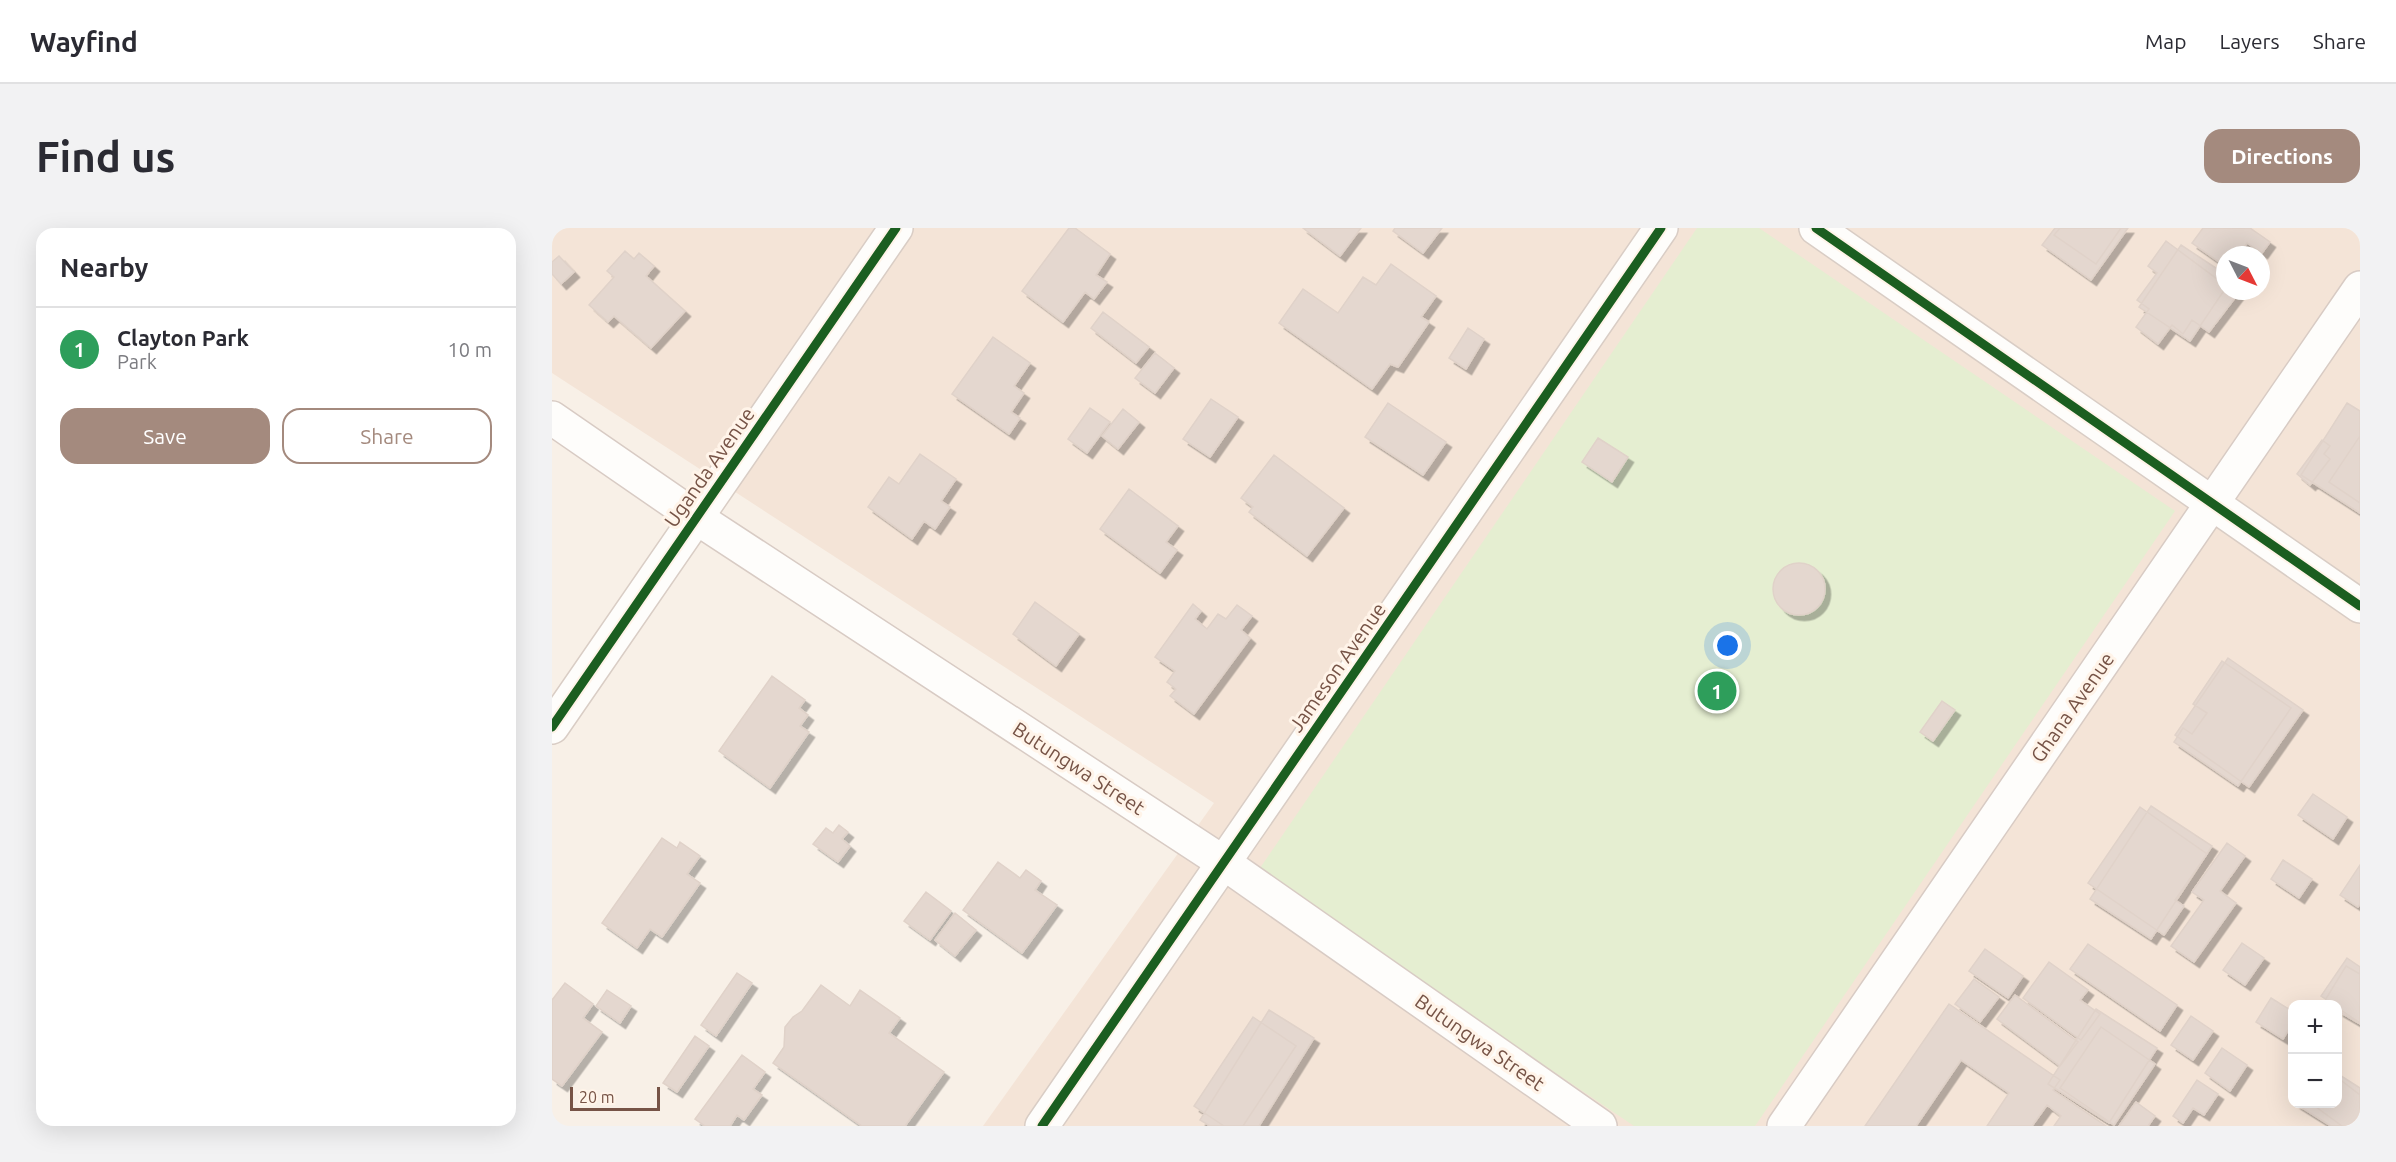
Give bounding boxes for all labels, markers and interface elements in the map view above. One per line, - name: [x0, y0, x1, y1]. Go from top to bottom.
- text: Wayfind: [30, 26, 138, 57]
- text: Map: [2145, 29, 2186, 53]
- text: Layers: [2219, 29, 2280, 53]
- text: Share: [2313, 29, 2366, 53]
- button: Directions: [2204, 129, 2360, 183]
- text: Find us: [36, 133, 175, 180]
- north arrow: [2216, 246, 2270, 300]
- text: Nearby: [60, 253, 148, 282]
- text: Clayton Park: [117, 325, 249, 350]
- text: 1: [74, 338, 85, 361]
- text: 10 m: [448, 338, 492, 361]
- text: Park: [117, 350, 157, 373]
- street label: Uganda Avenue: [659, 403, 759, 531]
- button: Save: [60, 408, 270, 464]
- button: Share: [282, 408, 492, 464]
- street label: Jameson Avenue: [1284, 598, 1390, 736]
- your location: [1713, 631, 1742, 660]
- street label: Ghana Avenue: [2026, 648, 2118, 766]
- pin: 1: [1698, 668, 1736, 714]
- street label: Butungwa Street: [1009, 717, 1149, 819]
- street label: Butungwa Street: [1411, 989, 1549, 1095]
- map controls: [2288, 1000, 2342, 1108]
- button: +: [2288, 1000, 2342, 1054]
- button: −: [2288, 1054, 2342, 1108]
- scale bar: [570, 1084, 660, 1112]
- text: 20 m: [579, 1088, 615, 1106]

